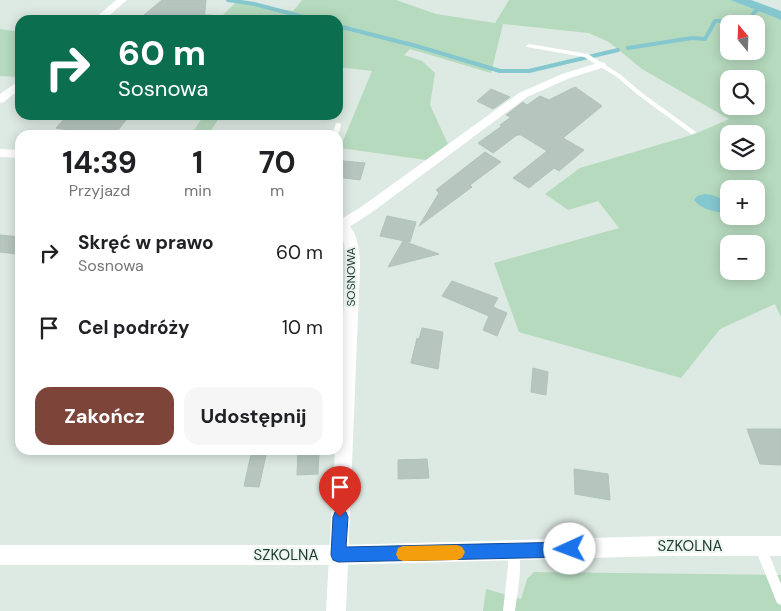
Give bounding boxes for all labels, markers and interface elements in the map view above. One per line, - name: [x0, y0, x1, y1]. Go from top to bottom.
- north arrow: [720, 15, 765, 60]
- map controls: [720, 15, 765, 280]
- text: 60 m: [118, 30, 206, 76]
- icon: right: [35, 35, 100, 100]
- button: search: [720, 70, 765, 115]
- text: Sosnowa: [118, 74, 208, 103]
- button: layers: [720, 125, 765, 170]
- text: 14:39: [62, 143, 137, 182]
- text: 1: [192, 143, 203, 182]
- text: 70: [259, 143, 296, 182]
- text: Przyjazd: [69, 180, 130, 201]
- text: min: [184, 180, 211, 201]
- text: m: [270, 180, 284, 201]
- button: +: [720, 180, 765, 225]
- text: Skręć w prawo: [78, 230, 214, 255]
- button: −: [720, 235, 765, 280]
- icon: right: [35, 239, 63, 267]
- text: 60 m: [276, 240, 323, 265]
- street label: SOSNOWA: [343, 247, 359, 307]
- text: Sosnowa: [78, 255, 144, 276]
- icon: arrive: [35, 314, 63, 342]
- text: Cel podróży: [78, 315, 189, 340]
- text: 10 m: [282, 315, 323, 340]
- button: Zakończ: [35, 387, 174, 445]
- button: Udostępnij: [184, 387, 323, 445]
- pin: [319, 466, 361, 517]
- icon: arrive: [326, 473, 354, 501]
- position arrow: [543, 522, 595, 574]
- street label: SZKOLNA: [658, 536, 722, 556]
- street label: SZKOLNA: [254, 545, 318, 565]

